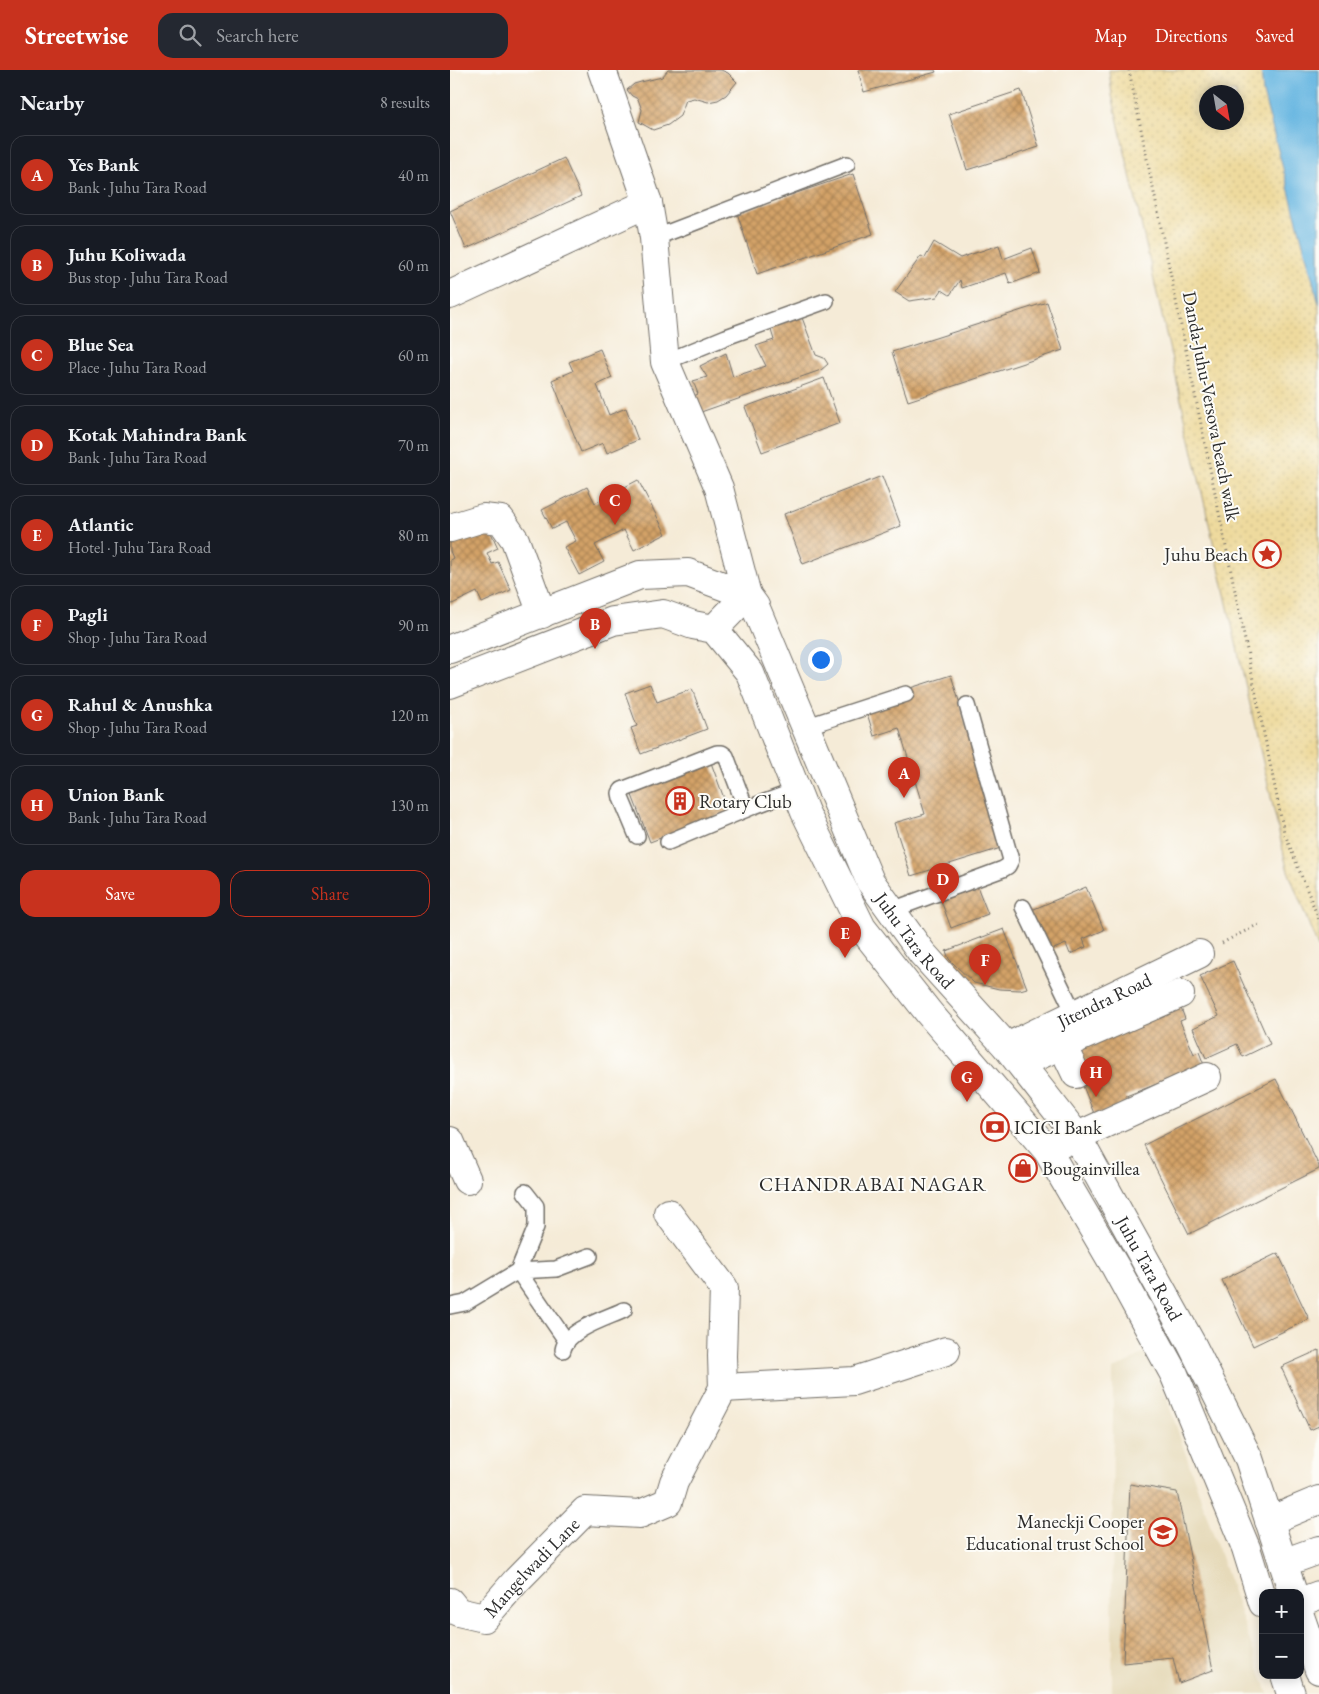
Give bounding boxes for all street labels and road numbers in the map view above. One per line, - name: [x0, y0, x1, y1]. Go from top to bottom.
- street label: Danda-Juhu-Versova beach walk: [1177, 289, 1246, 524]
- street label: Juhu Tara Road: [868, 886, 960, 994]
- street label: Jitendra Road: [1051, 967, 1156, 1035]
- street label: Juhu Tara Road: [1109, 1210, 1188, 1325]
- street label: Mangelwadi Lane: [478, 1512, 585, 1623]

